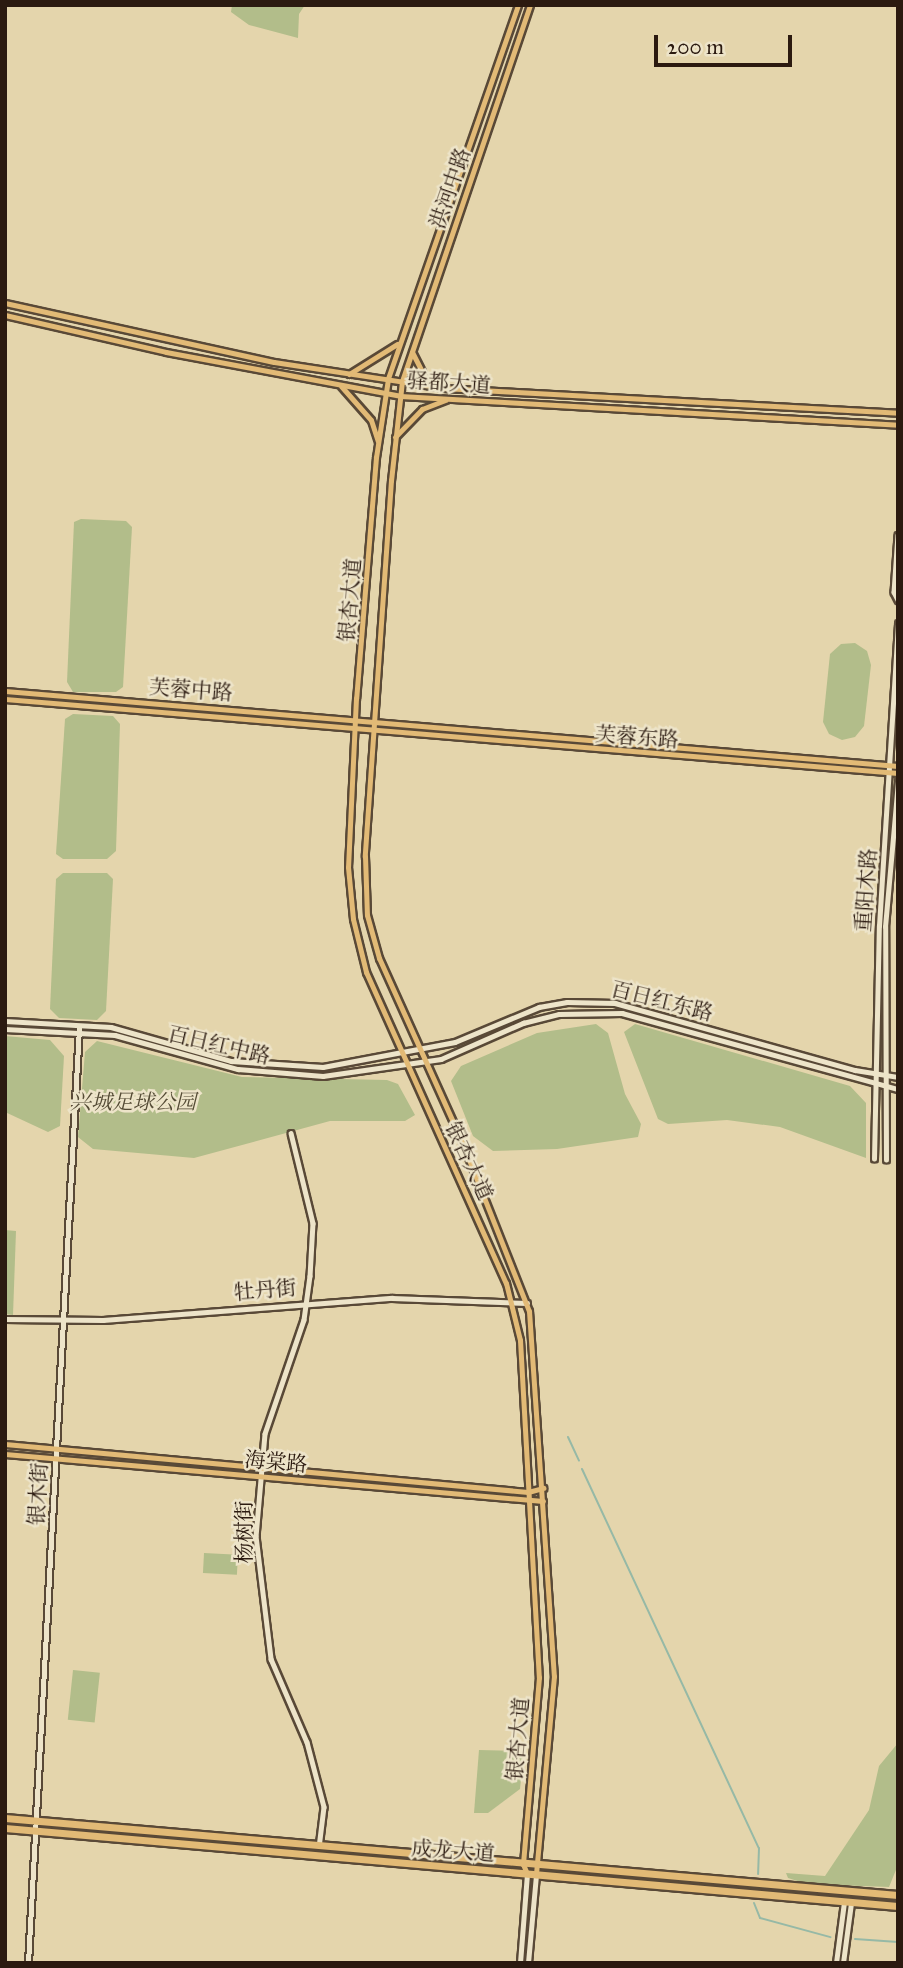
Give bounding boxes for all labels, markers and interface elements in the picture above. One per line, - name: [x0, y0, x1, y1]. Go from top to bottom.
- scale bar: [658, 21, 796, 65]
- text: 200 m: [667, 34, 724, 60]
- street label: 洪河中路: [424, 144, 476, 232]
- street label: 驿都大道: [406, 368, 492, 398]
- street label: 银杏大道: [334, 557, 366, 643]
- street label: 芙蓉中路: [148, 675, 234, 705]
- street label: 芙蓉东路: [594, 722, 680, 752]
- street label: 重阳木路: [851, 847, 881, 933]
- street label: 百日红东路: [608, 976, 716, 1026]
- street label: 百日红中路: [165, 1021, 273, 1069]
- park label: 兴城足球公园: [70, 1089, 196, 1115]
- street label: 银杏大道: [440, 1118, 498, 1204]
- street label: 牡丹街: [233, 1275, 297, 1305]
- street label: 海棠路: [244, 1447, 308, 1477]
- street label: 银木街: [24, 1462, 52, 1526]
- street label: 杨树街: [231, 1501, 257, 1563]
- street label: 银杏大道: [502, 1696, 534, 1782]
- street label: 成龙大道: [410, 1836, 496, 1866]

